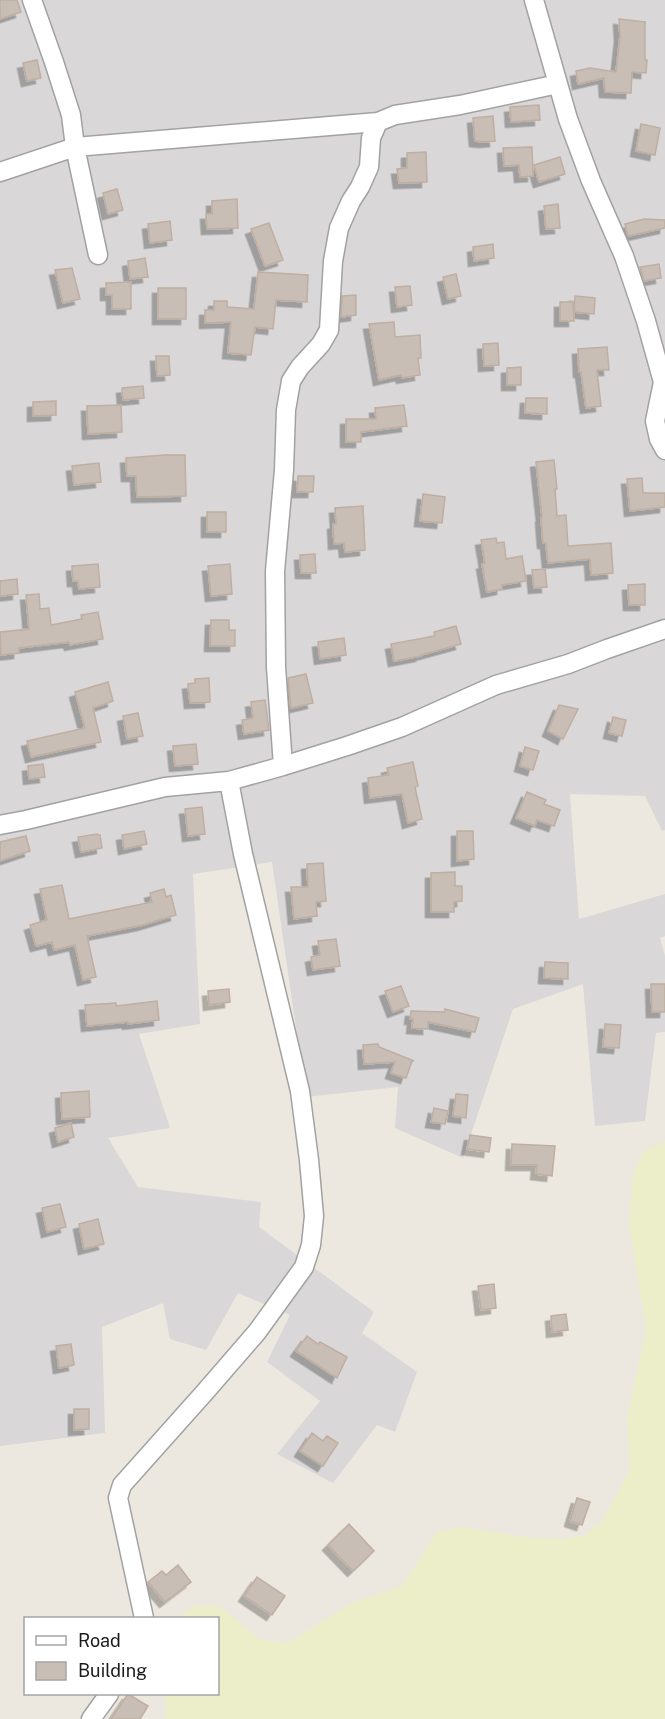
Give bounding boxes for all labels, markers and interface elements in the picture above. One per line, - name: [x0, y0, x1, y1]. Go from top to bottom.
- legend: [24, 1617, 219, 1695]
- text: Road: [78, 1630, 121, 1651]
- text: Building: [78, 1660, 147, 1681]

